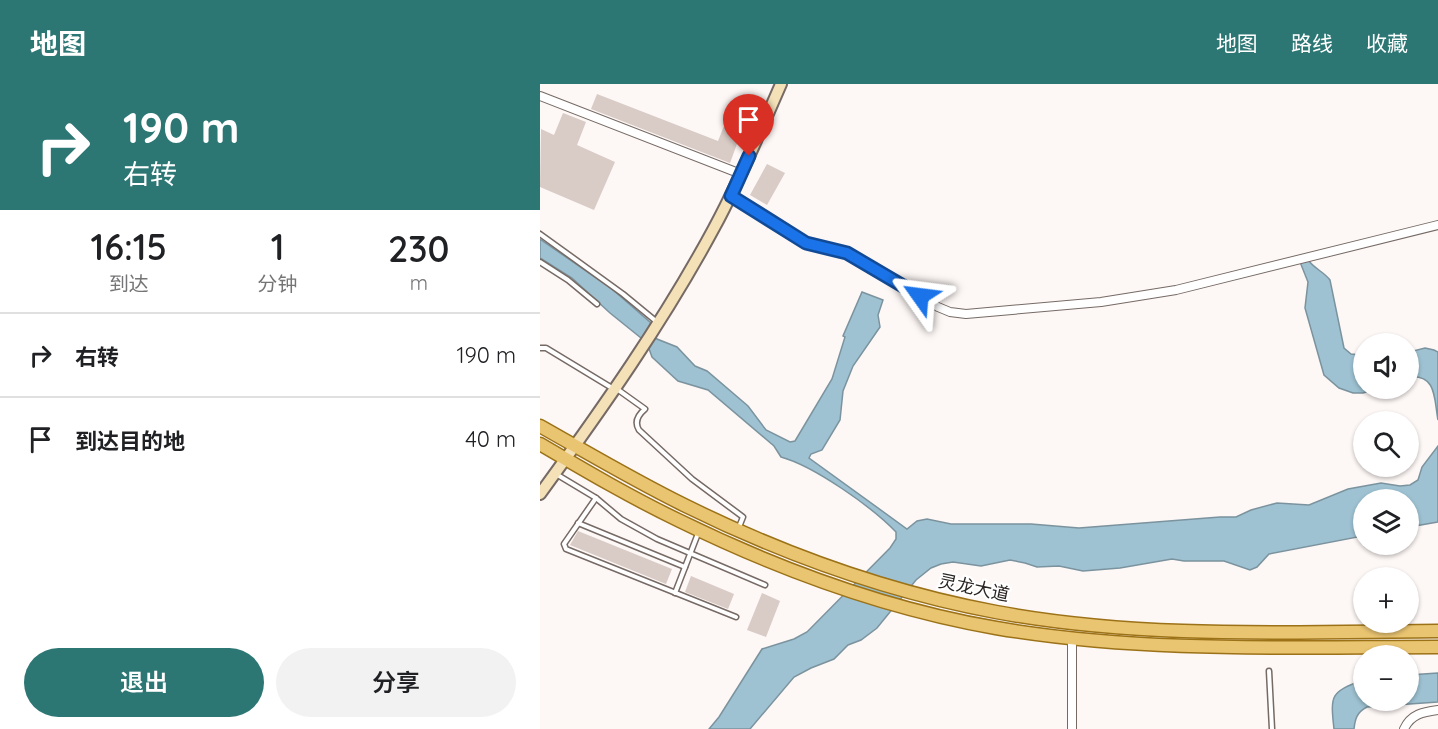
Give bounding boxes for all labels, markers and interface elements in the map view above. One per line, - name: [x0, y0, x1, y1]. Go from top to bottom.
- text: 地图: [30, 26, 86, 61]
- text: 地图: [1216, 30, 1258, 56]
- text: 路线: [1291, 30, 1333, 56]
- text: 收藏: [1366, 30, 1408, 56]
- pin: [723, 94, 774, 156]
- text: 190 m: [123, 101, 239, 154]
- icon: arrive: [732, 103, 765, 136]
- icon: right: [24, 108, 102, 186]
- text: 右转: [123, 157, 177, 191]
- text: 16:15: [91, 224, 167, 269]
- text: 1: [271, 224, 284, 269]
- text: 230: [388, 226, 449, 271]
- position arrow: [888, 264, 952, 328]
- text: m: [410, 270, 428, 295]
- text: 到达: [109, 271, 149, 296]
- text: 分钟: [258, 271, 298, 296]
- map controls: [1353, 333, 1419, 711]
- button: sound: [1353, 333, 1419, 399]
- icon: right: [24, 339, 57, 372]
- text: 190 m: [456, 341, 516, 369]
- text: 右转: [75, 343, 119, 371]
- button: search: [1353, 411, 1419, 477]
- icon: arrive: [24, 423, 57, 456]
- text: 40 m: [465, 425, 516, 453]
- text: 到达目的地: [75, 427, 185, 455]
- button: layers: [1353, 489, 1419, 555]
- button: +: [1353, 567, 1419, 633]
- street label: 灵龙大道: [936, 569, 1012, 606]
- button: −: [1353, 645, 1419, 711]
- button: 退出: [24, 648, 264, 717]
- button: 分享: [276, 648, 516, 717]

